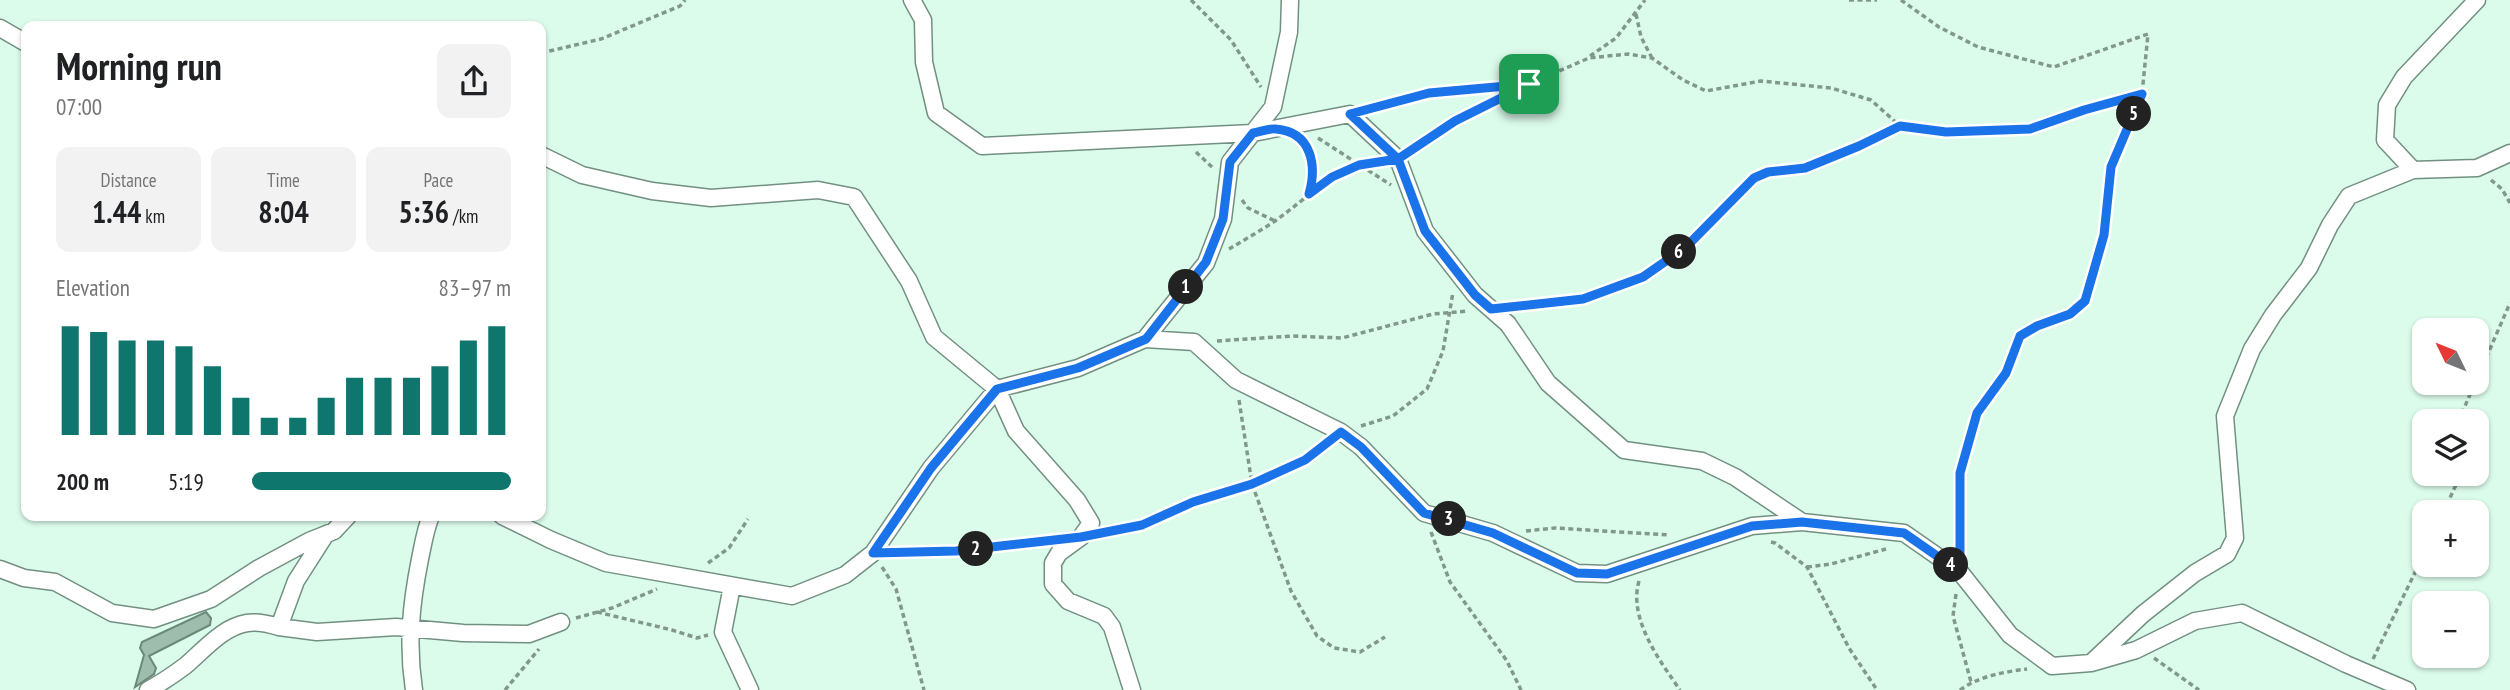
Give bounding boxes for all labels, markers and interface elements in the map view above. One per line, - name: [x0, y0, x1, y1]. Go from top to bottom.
- text: Morning run: [56, 41, 222, 90]
- button: share: [437, 44, 511, 118]
- pin: [1499, 54, 1559, 114]
- icon: arrive: [1510, 65, 1548, 103]
- text: 07:00: [56, 92, 102, 121]
- pin: 5: [2116, 96, 2152, 132]
- text: 5: [2129, 101, 2138, 125]
- text: Distance: [101, 168, 156, 192]
- text: Time: [267, 168, 300, 192]
- text: Pace: [424, 168, 453, 192]
- text: 1.44: [92, 192, 141, 231]
- text: 8:04: [258, 192, 309, 231]
- text: 5:36: [399, 192, 449, 231]
- text: km: [141, 204, 165, 228]
- text: /km: [449, 204, 478, 228]
- pin: 6: [1662, 234, 1696, 270]
- text: 6: [1674, 239, 1683, 263]
- pin: 1: [1168, 270, 1204, 304]
- text: Elevation: [56, 273, 130, 302]
- text: 83–97 m: [439, 273, 511, 302]
- text: 1: [1181, 274, 1190, 298]
- north arrow: [2412, 318, 2488, 396]
- map controls: [2412, 318, 2489, 668]
- button: layers: [2412, 409, 2489, 486]
- text: 200 m: [56, 467, 109, 496]
- text: 5:19: [168, 467, 204, 496]
- button: +: [2412, 500, 2489, 577]
- pin: 3: [1432, 502, 1466, 536]
- text: 3: [1444, 506, 1453, 530]
- pin: 2: [958, 532, 993, 566]
- text: 2: [971, 536, 980, 560]
- pin: 4: [1934, 548, 1968, 582]
- text: 4: [1946, 552, 1955, 576]
- button: −: [2412, 591, 2489, 668]

